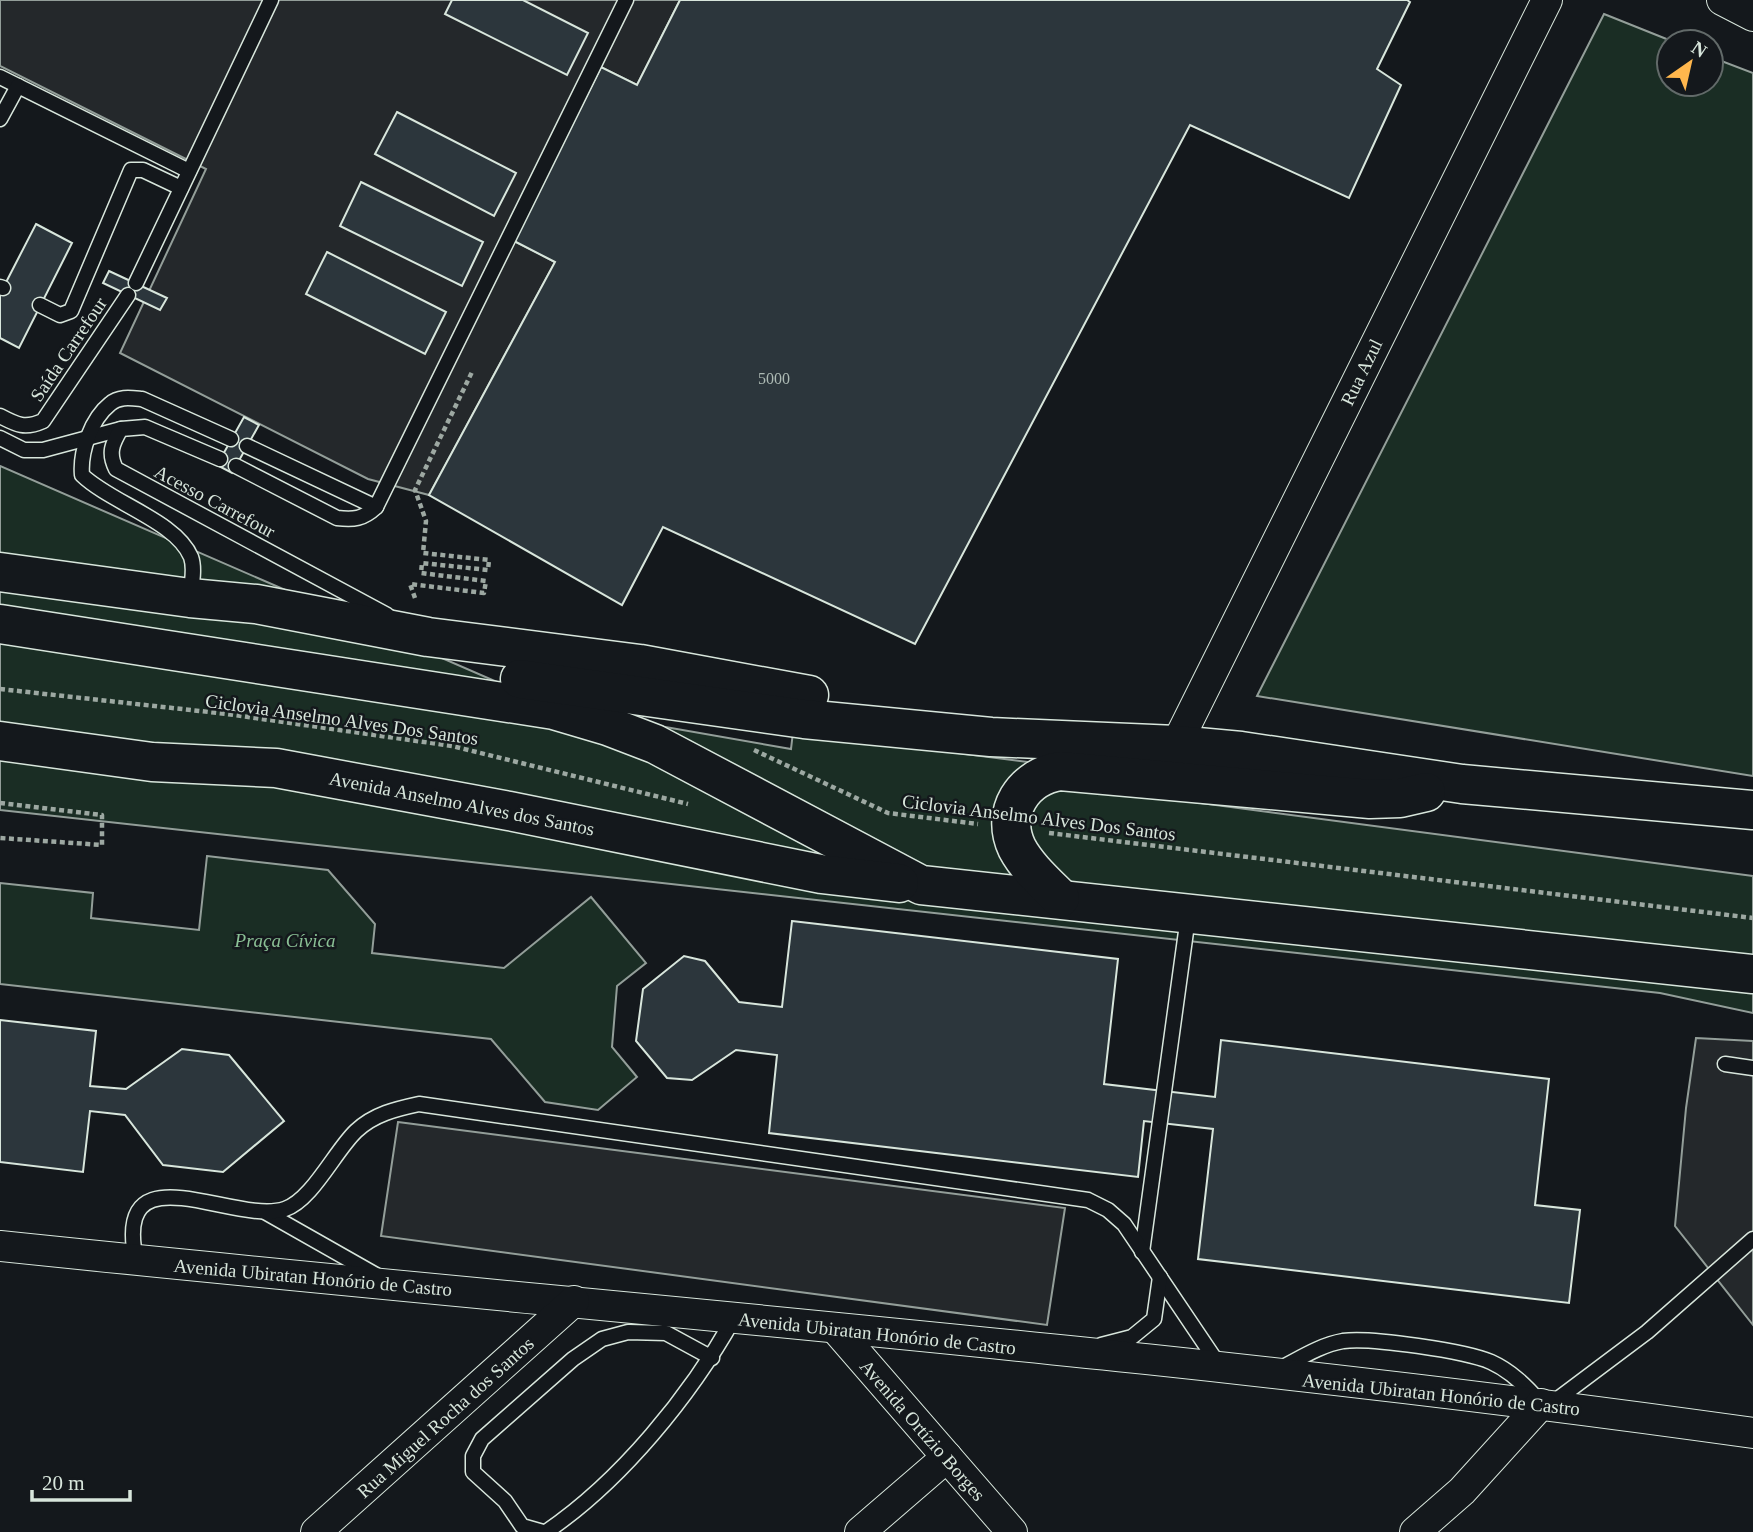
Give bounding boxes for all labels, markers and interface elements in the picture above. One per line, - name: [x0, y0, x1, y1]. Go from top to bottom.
- north arrow: [1655, 28, 1725, 98]
- text: N: [1688, 37, 1711, 62]
- street label: Saída Carrefour: [26, 293, 111, 405]
- street label: Rua Azul: [1336, 336, 1387, 409]
- house number: 5000: [758, 370, 790, 387]
- street label: Acesso Carrefour: [151, 461, 279, 542]
- street label: Ciclovia Anselmo Alves Dos Santos: [204, 690, 480, 749]
- street label: Avenida Anselmo Alves dos Santos: [327, 767, 596, 840]
- street label: Ciclovia Anselmo Alves Dos Santos: [901, 790, 1177, 845]
- park label: Praça Cívica: [234, 930, 335, 951]
- street label: Avenida Ubiratan Honório de Castro: [173, 1255, 453, 1300]
- street label: Avenida Ubiratan Honório de Castro: [737, 1308, 1017, 1359]
- street label: Rua Miguel Rocha dos Santos: [353, 1333, 538, 1502]
- street label: Avenida Ortízio Borges: [856, 1356, 990, 1505]
- street label: Avenida Ubiratan Honório de Castro: [1301, 1369, 1581, 1420]
- scale bar: [32, 1458, 130, 1502]
- text: 20 m: [42, 1471, 85, 1495]

